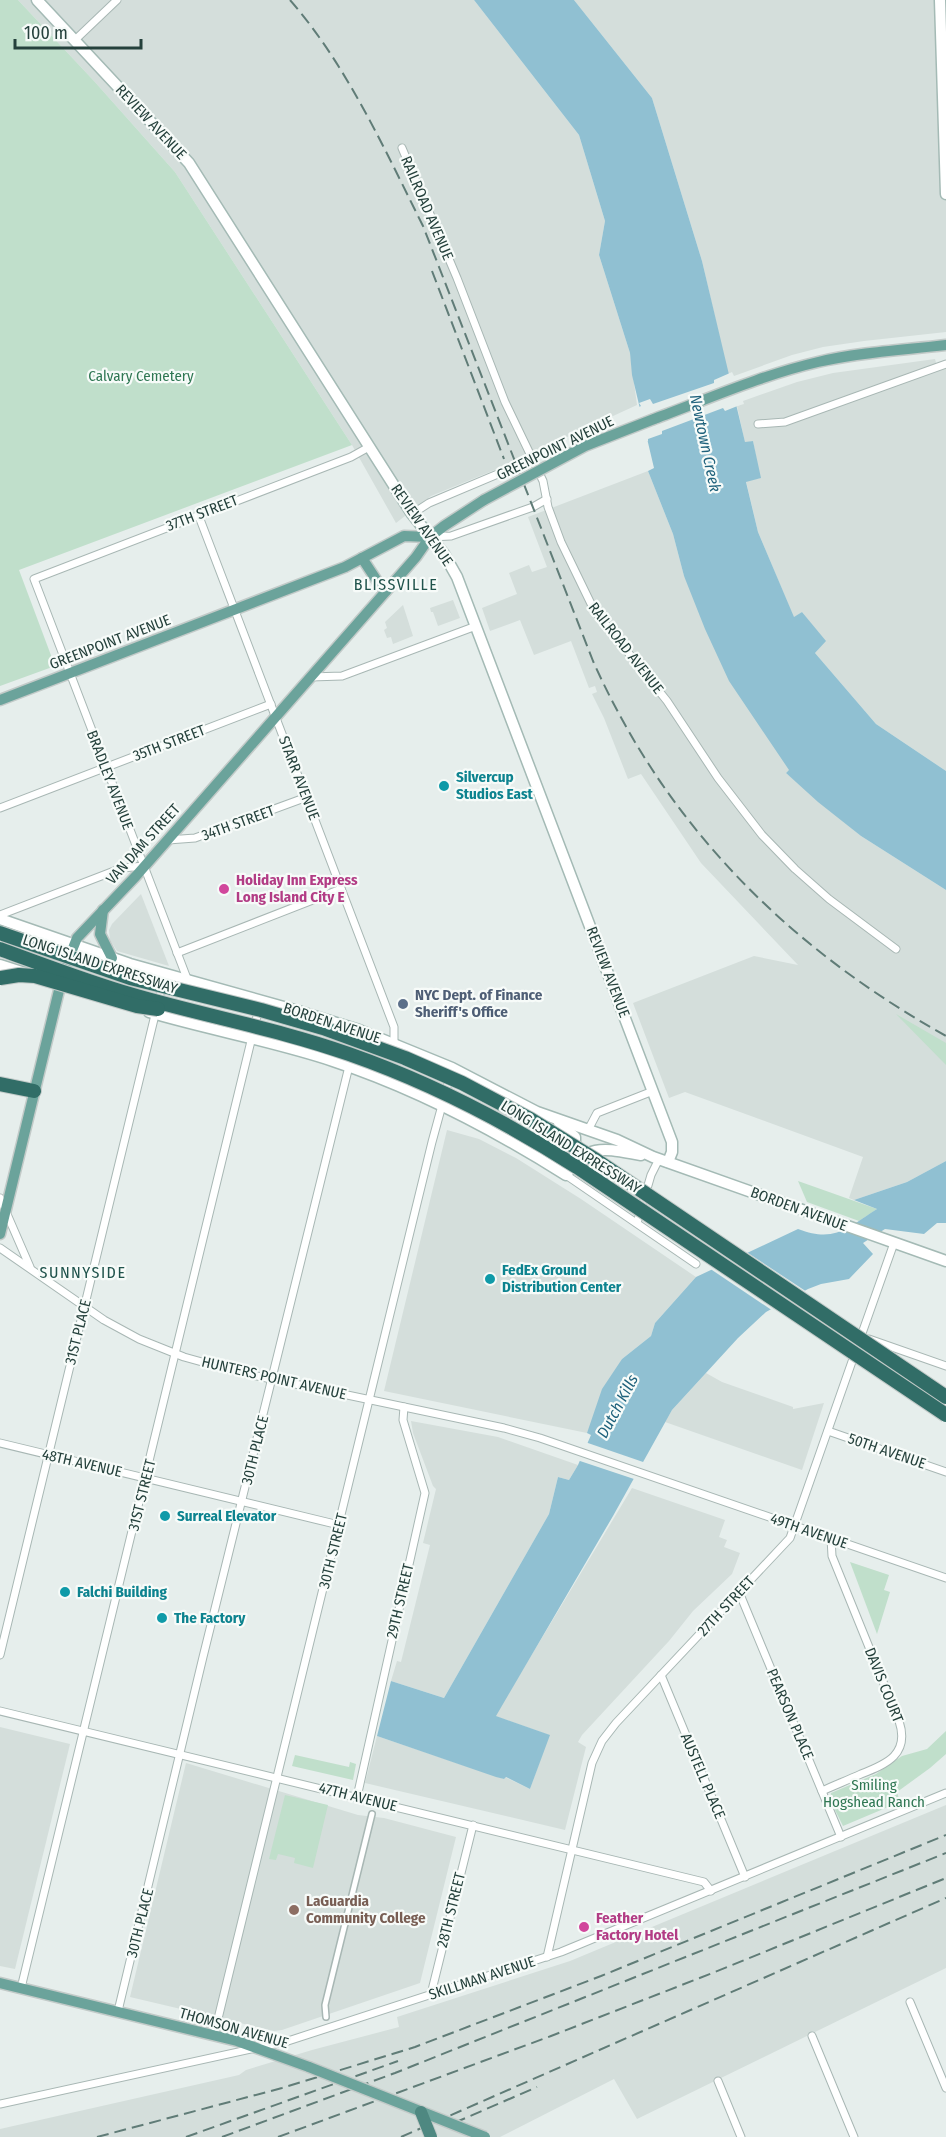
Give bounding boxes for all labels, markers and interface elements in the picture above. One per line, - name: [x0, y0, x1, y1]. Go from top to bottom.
- scale bar: [15, 12, 141, 50]
- text: 100 m: [24, 22, 68, 44]
- street label: REVIEW AVENUE: [112, 81, 190, 163]
- street label: RAILROAD AVENUE: [397, 153, 457, 263]
- park label: Calvary Cemetery: [88, 367, 194, 385]
- water label: Newtown Creek: [686, 393, 725, 494]
- street label: GREENPOINT AVENUE: [494, 412, 616, 484]
- street label: REVIEW AVENUE: [387, 481, 457, 569]
- street label: 37TH STREET: [163, 491, 241, 535]
- district label: BLISSVILLE: [354, 575, 438, 594]
- street label: RAILROAD AVENUE: [585, 599, 667, 697]
- street label: GREENPOINT AVENUE: [47, 611, 173, 673]
- street label: 35TH STREET: [130, 721, 208, 765]
- street label: BRADLEY AVENUE: [83, 728, 137, 832]
- street label: STARR AVENUE: [275, 734, 323, 822]
- place label: Silvercup Studios East: [456, 768, 534, 803]
- marker: Silvercup Studios East: [437, 779, 451, 793]
- street label: VAN DAM STREET: [102, 800, 184, 888]
- street label: 34TH STREET: [199, 802, 277, 844]
- place label: Holiday Inn Express Long Island City E: [236, 871, 358, 906]
- marker: Holiday Inn Express Long Island City E: [217, 882, 231, 896]
- street label: REVIEW AVENUE: [582, 924, 634, 1020]
- street label: LONG ISLAND EXPRESSWAY: [20, 930, 180, 998]
- place label: NYC Dept. of Finance Sheriff's Office: [415, 986, 543, 1021]
- marker: NYC Dept. of Finance Sheriff's Office: [396, 997, 410, 1011]
- street label: BORDEN AVENUE: [281, 999, 383, 1047]
- street label: LONG ISLAND EXPRESSWAY: [498, 1097, 645, 1198]
- street label: BORDEN AVENUE: [748, 1183, 850, 1235]
- place label: FedEx Ground Distribution Center: [502, 1261, 622, 1296]
- district label: SUNNYSIDE: [40, 1263, 126, 1282]
- marker: FedEx Ground Distribution Center: [483, 1272, 497, 1286]
- street label: 31ST PLACE: [61, 1297, 95, 1367]
- street label: HUNTERS POINT AVENUE: [200, 1353, 348, 1403]
- water label: Dutch Kills: [593, 1371, 642, 1441]
- street label: 30TH PLACE: [238, 1414, 272, 1486]
- street label: 50TH AVENUE: [846, 1429, 928, 1473]
- street label: 48TH AVENUE: [40, 1445, 124, 1481]
- street label: 31ST STREET: [124, 1457, 160, 1533]
- place label: Surreal Elevator: [177, 1507, 277, 1525]
- marker: Surreal Elevator: [158, 1509, 172, 1523]
- street label: 49TH AVENUE: [768, 1509, 850, 1553]
- street label: 30TH STREET: [315, 1511, 351, 1591]
- street label: 29TH STREET: [383, 1562, 417, 1640]
- street label: 27TH STREET: [694, 1572, 758, 1640]
- place label: Falchi Building: [77, 1583, 167, 1601]
- marker: Falchi Building: [58, 1585, 72, 1599]
- place label: The Factory: [174, 1609, 246, 1627]
- marker: The Factory: [155, 1611, 169, 1625]
- street label: DAVIS COURT: [861, 1645, 907, 1725]
- street label: PEARSON PLACE: [763, 1666, 817, 1762]
- street label: AUSTELL PLACE: [677, 1730, 729, 1822]
- park label: Smiling Hogshead Ranch: [823, 1776, 925, 1811]
- street label: 47TH AVENUE: [317, 1779, 399, 1815]
- street label: 28TH STREET: [433, 1871, 469, 1949]
- street label: 30TH PLACE: [123, 1887, 157, 1959]
- place label: LaGuardia Community College: [306, 1892, 426, 1927]
- marker: LaGuardia Community College: [287, 1903, 301, 1917]
- place label: Feather Factory Hotel: [596, 1909, 679, 1944]
- marker: Feather Factory Hotel: [577, 1920, 591, 1934]
- street label: SKILLMAN AVENUE: [426, 1952, 538, 2004]
- street label: THOMSON AVENUE: [177, 2004, 291, 2052]

